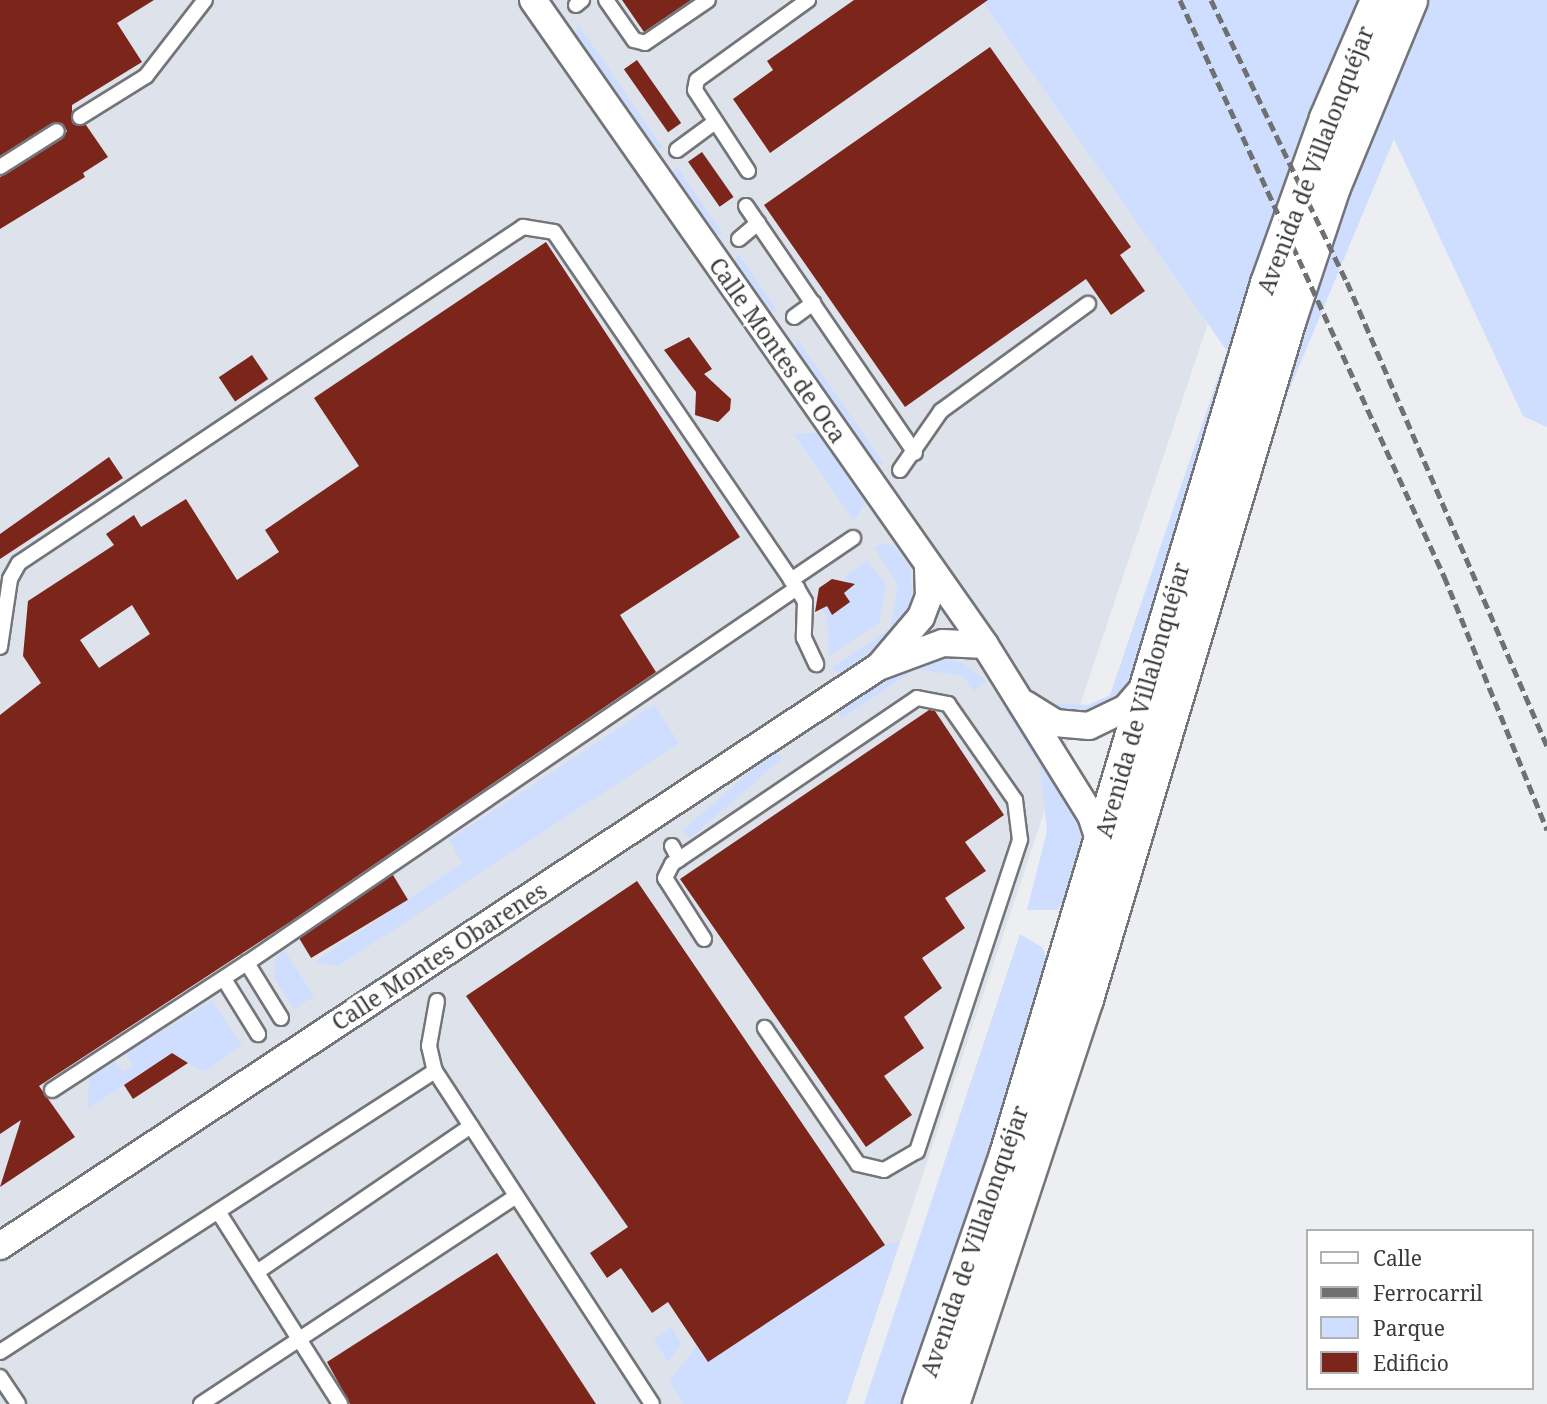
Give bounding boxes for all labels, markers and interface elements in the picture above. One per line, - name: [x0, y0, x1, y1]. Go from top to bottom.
- street label: Avenida de Villalonquéjar: [1251, 22, 1379, 298]
- street label: Calle Montes de Oca: [704, 252, 852, 448]
- street label: Avenida de Villalonquéjar: [1089, 559, 1195, 841]
- street label: Calle Montes Obarenes: [326, 876, 552, 1036]
- street label: Avenida de Villalonquéjar: [915, 1102, 1033, 1380]
- legend: [1306, 1229, 1533, 1390]
- text: Calle: [1373, 1244, 1422, 1272]
- text: Ferrocarril: [1373, 1279, 1483, 1307]
- text: Parque: [1373, 1314, 1445, 1342]
- text: Edificio: [1373, 1349, 1449, 1377]

